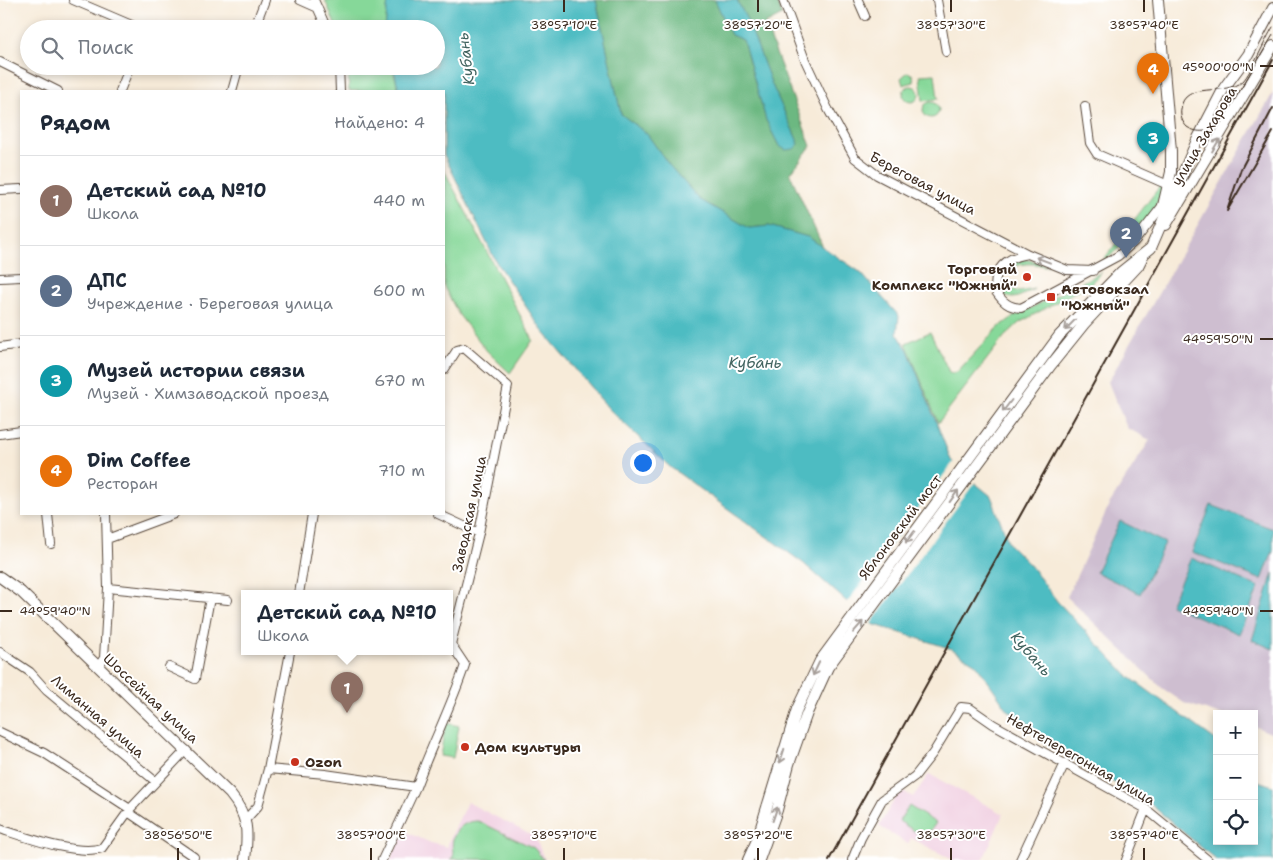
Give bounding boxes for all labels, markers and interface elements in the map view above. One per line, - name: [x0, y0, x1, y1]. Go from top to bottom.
- text: 38°57'10"E: [531, 17, 597, 33]
- text: 38°57'20"E: [723, 17, 793, 33]
- text: 38°57'30"E: [916, 17, 986, 33]
- text: 38°57'40"E: [1109, 17, 1179, 33]
- search box: [20, 20, 445, 75]
- water label: Кубань: [453, 31, 479, 86]
- icon: search: [38, 34, 66, 62]
- text: Поиск: [78, 35, 133, 60]
- pin: 4: [1137, 53, 1169, 94]
- text: 45°00'00"N: [1182, 59, 1254, 75]
- street label: улица Захарова: [1167, 83, 1241, 189]
- text: Рядом: [40, 109, 110, 137]
- text: Найдено: 4: [334, 112, 425, 133]
- pin: 3: [1137, 122, 1169, 163]
- one-way arrow: [1211, 138, 1221, 152]
- street label: Береговая улица: [867, 147, 979, 219]
- text: Детский сад №10: [87, 178, 267, 203]
- text: 1: [52, 190, 60, 211]
- text: 440 m: [373, 190, 425, 211]
- text: Школа: [87, 203, 139, 224]
- pin: 2: [1110, 217, 1142, 258]
- one-way arrow: [1036, 255, 1051, 264]
- place label: Торговый Комплекс "Южный": [872, 260, 1017, 294]
- text: ДПС: [87, 268, 127, 293]
- marker: Торговый Комплекс "Южный": [1021, 271, 1033, 283]
- text: 2: [50, 280, 62, 301]
- text: 600 m: [373, 280, 425, 301]
- place label: Автовокзал "Южный": [1061, 280, 1149, 314]
- marker: Автовокзал "Южный": [1045, 291, 1057, 303]
- text: Учреждение · Береговая улица: [87, 293, 333, 314]
- one-way arrow: [1064, 319, 1076, 331]
- text: 44°59'50"N: [1183, 331, 1253, 347]
- water label: Кубань: [729, 353, 782, 373]
- text: Музей истории связи: [87, 358, 305, 383]
- text: 3: [50, 370, 62, 391]
- text: 670 m: [374, 370, 425, 391]
- text: Музей · Химзаводской проезд: [87, 383, 329, 404]
- one-way arrow: [1002, 399, 1012, 413]
- text: Dim Coffee: [87, 448, 191, 473]
- your location: [630, 450, 656, 476]
- street label: Заводская улица: [448, 454, 490, 574]
- text: 4: [50, 460, 62, 481]
- text: 710 m: [378, 460, 425, 481]
- street label: Яблоновский мост: [854, 470, 946, 583]
- text: Ресторан: [87, 473, 158, 494]
- one-way arrow: [949, 490, 960, 503]
- one-way arrow: [905, 530, 915, 544]
- popup: [241, 590, 453, 655]
- text: Детский сад №10: [257, 600, 437, 625]
- text: 44°59'40"N: [19, 603, 91, 619]
- text: 44°59'40"N: [1182, 603, 1254, 619]
- one-way arrow: [852, 620, 863, 633]
- text: Школа: [257, 625, 309, 646]
- water label: Кубань: [1006, 628, 1056, 681]
- street label: Шоссейная улица: [100, 649, 203, 747]
- one-way arrow: [810, 661, 820, 676]
- street label: Лиманная улица: [48, 671, 149, 762]
- pin: 1: [331, 672, 363, 713]
- street label: Нефтеперегонная улица: [1003, 709, 1159, 809]
- map controls: [1213, 710, 1258, 845]
- button: +: [1213, 710, 1258, 755]
- place label: Дом культуры: [475, 738, 581, 756]
- marker: Дом культуры: [459, 741, 471, 753]
- one-way arrow: [777, 747, 787, 763]
- place label: Ozon: [305, 753, 342, 771]
- button: −: [1213, 755, 1258, 800]
- marker: Ozon: [289, 756, 301, 768]
- button: locate: [1213, 800, 1258, 845]
- one-way arrow: [771, 807, 781, 823]
- text: 38°56'50"E: [144, 827, 212, 843]
- text: 38°57'00"E: [336, 827, 406, 843]
- text: 38°57'10"E: [531, 827, 597, 843]
- text: 38°57'20"E: [723, 827, 793, 843]
- text: 38°57'30"E: [916, 827, 986, 843]
- text: 38°57'40"E: [1109, 827, 1179, 843]

